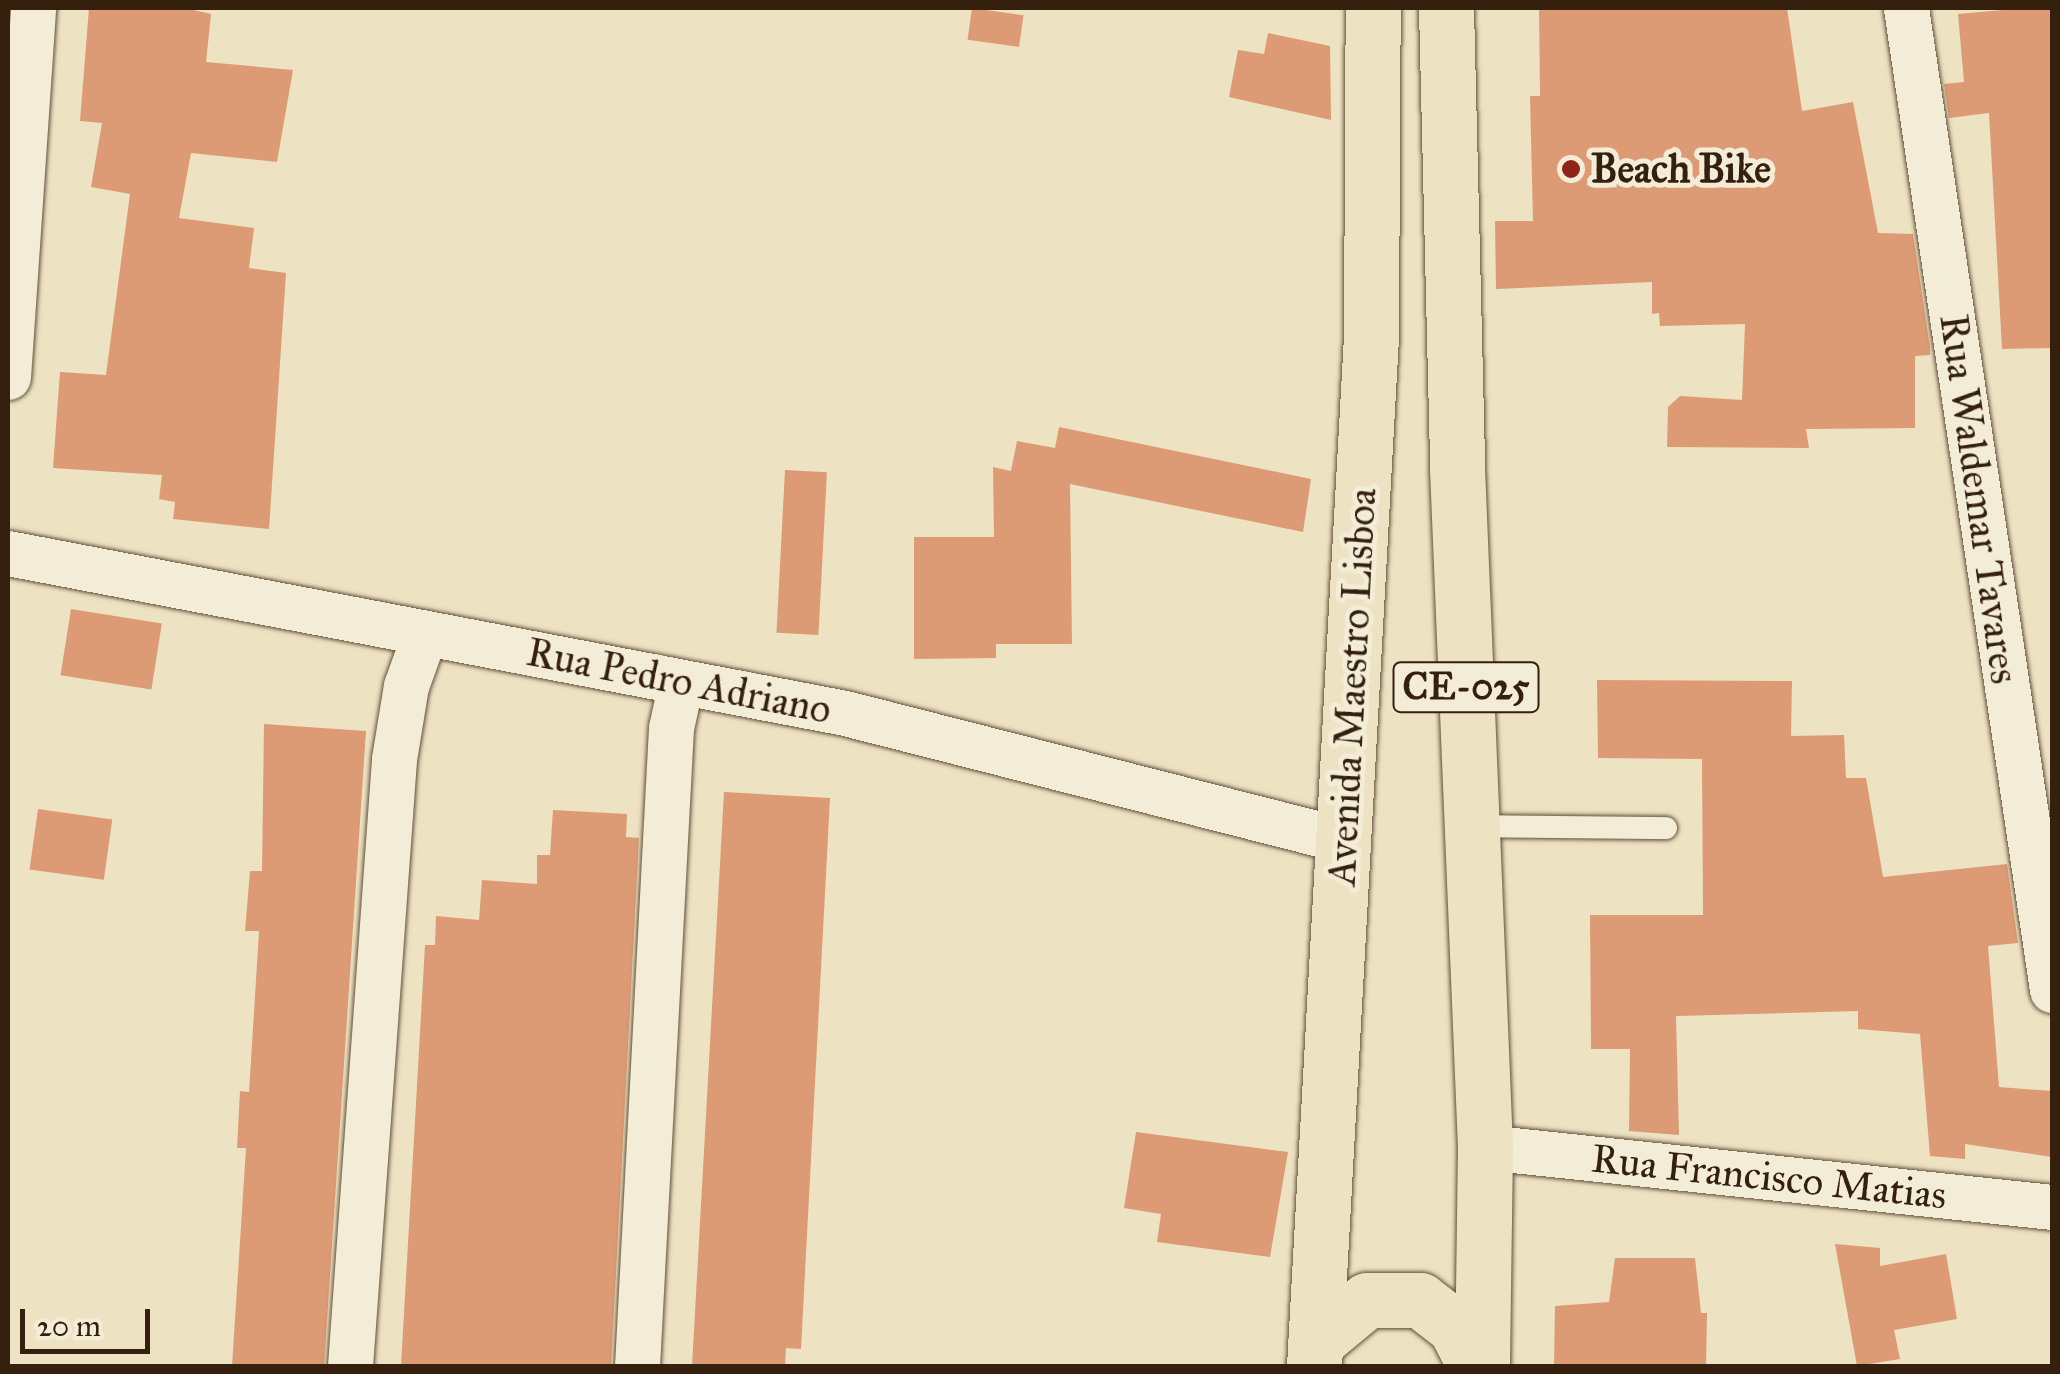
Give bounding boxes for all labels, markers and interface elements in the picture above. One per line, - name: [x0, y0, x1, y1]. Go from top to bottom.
- place label: Beach Bike: [1591, 145, 1771, 193]
- marker: Beach Bike: [1560, 158, 1582, 180]
- street label: Rua Waldemar Tavares: [1929, 311, 2029, 687]
- street label: Avenida Maestro Lisboa: [1318, 487, 1386, 887]
- street label: Rua Pedro Adriano: [523, 628, 835, 734]
- road number: CE-025: [1391, 654, 1541, 720]
- street label: Rua Francisco Matias: [1589, 1134, 1949, 1220]
- scale bar: [25, 1289, 155, 1351]
- text: 20 m: [37, 1308, 101, 1344]

